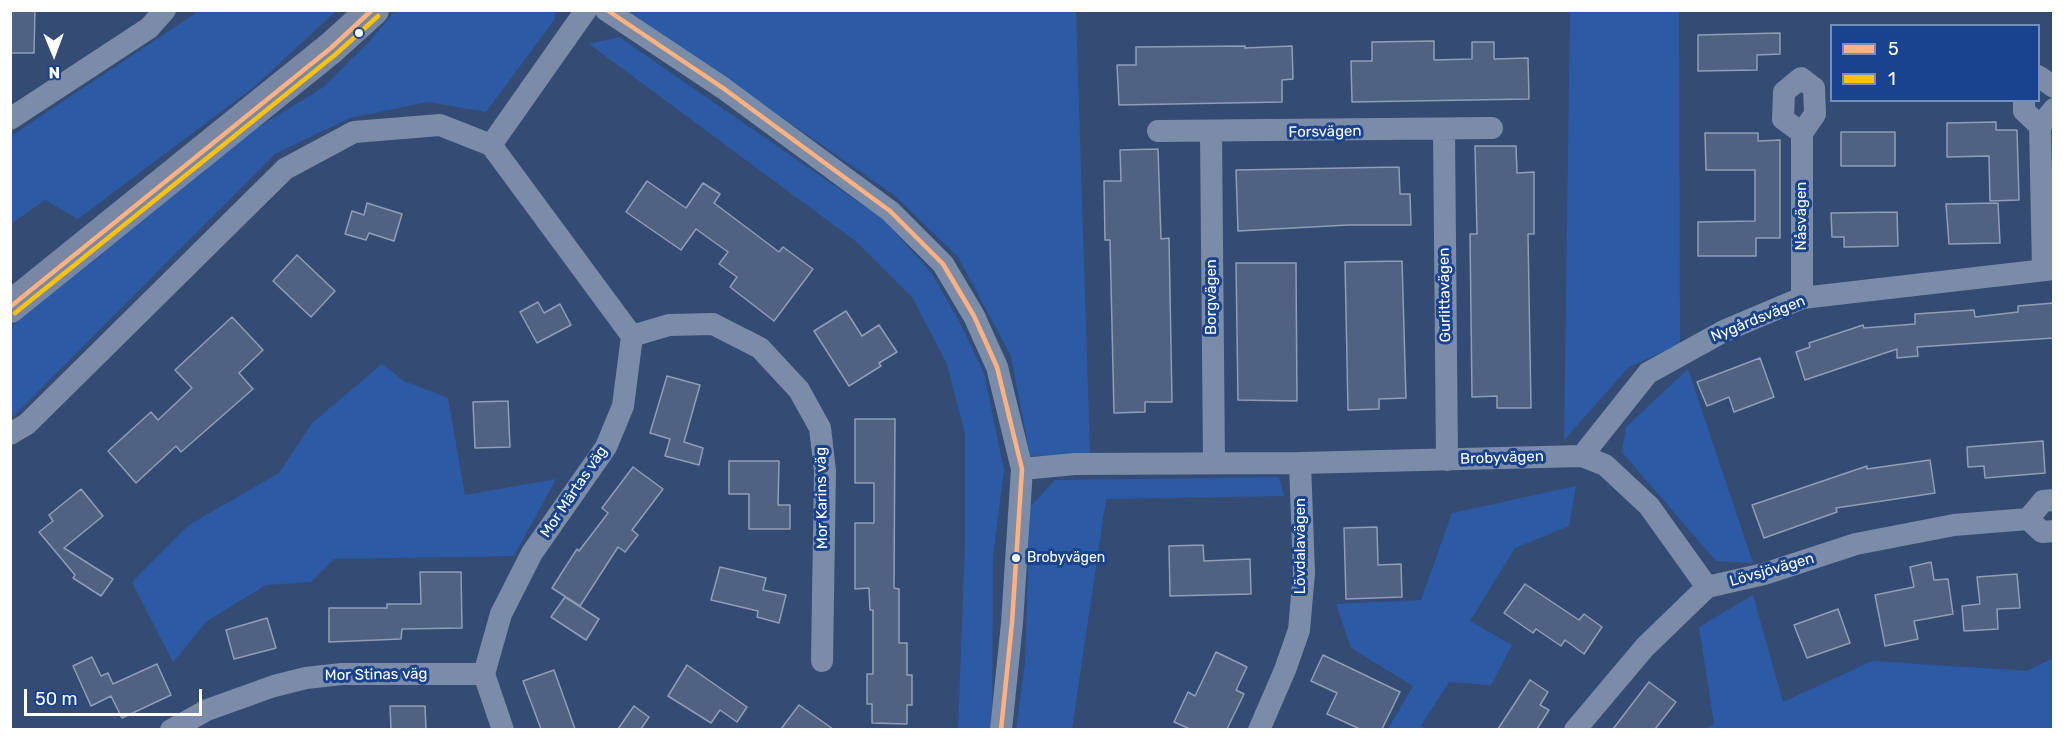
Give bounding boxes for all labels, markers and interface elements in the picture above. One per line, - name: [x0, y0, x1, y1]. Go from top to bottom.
- north arrow: [24, 24, 84, 84]
- legend: [1830, 24, 2040, 102]
- unlabelled marker: [353, 27, 365, 39]
- text: 5: [1888, 38, 1899, 60]
- text: N: [48, 63, 60, 82]
- text: 1: [1888, 68, 1896, 90]
- street label: Forsvägen: [1288, 122, 1362, 142]
- street label: Nåsvägen: [1793, 182, 1811, 250]
- street label: Gurlittavägen: [1435, 247, 1455, 343]
- street label: Borgvägen: [1203, 259, 1221, 335]
- street label: Nygårdsvägen: [1708, 292, 1808, 346]
- street label: Mor Märtas väg: [537, 443, 611, 541]
- street label: Mor Karins väg: [812, 447, 832, 549]
- street label: Brobyvägen: [1460, 448, 1544, 468]
- street label: Lövdalavägen: [1292, 498, 1310, 594]
- street label: Lövsjövägen: [1728, 549, 1816, 591]
- place label: Brobyvägen: [1027, 550, 1105, 566]
- marker: Brobyvägen: [1010, 552, 1022, 564]
- street label: Mor Stinas väg: [325, 665, 427, 685]
- scale bar: [27, 677, 206, 715]
- text: 50 m: [35, 688, 78, 710]

